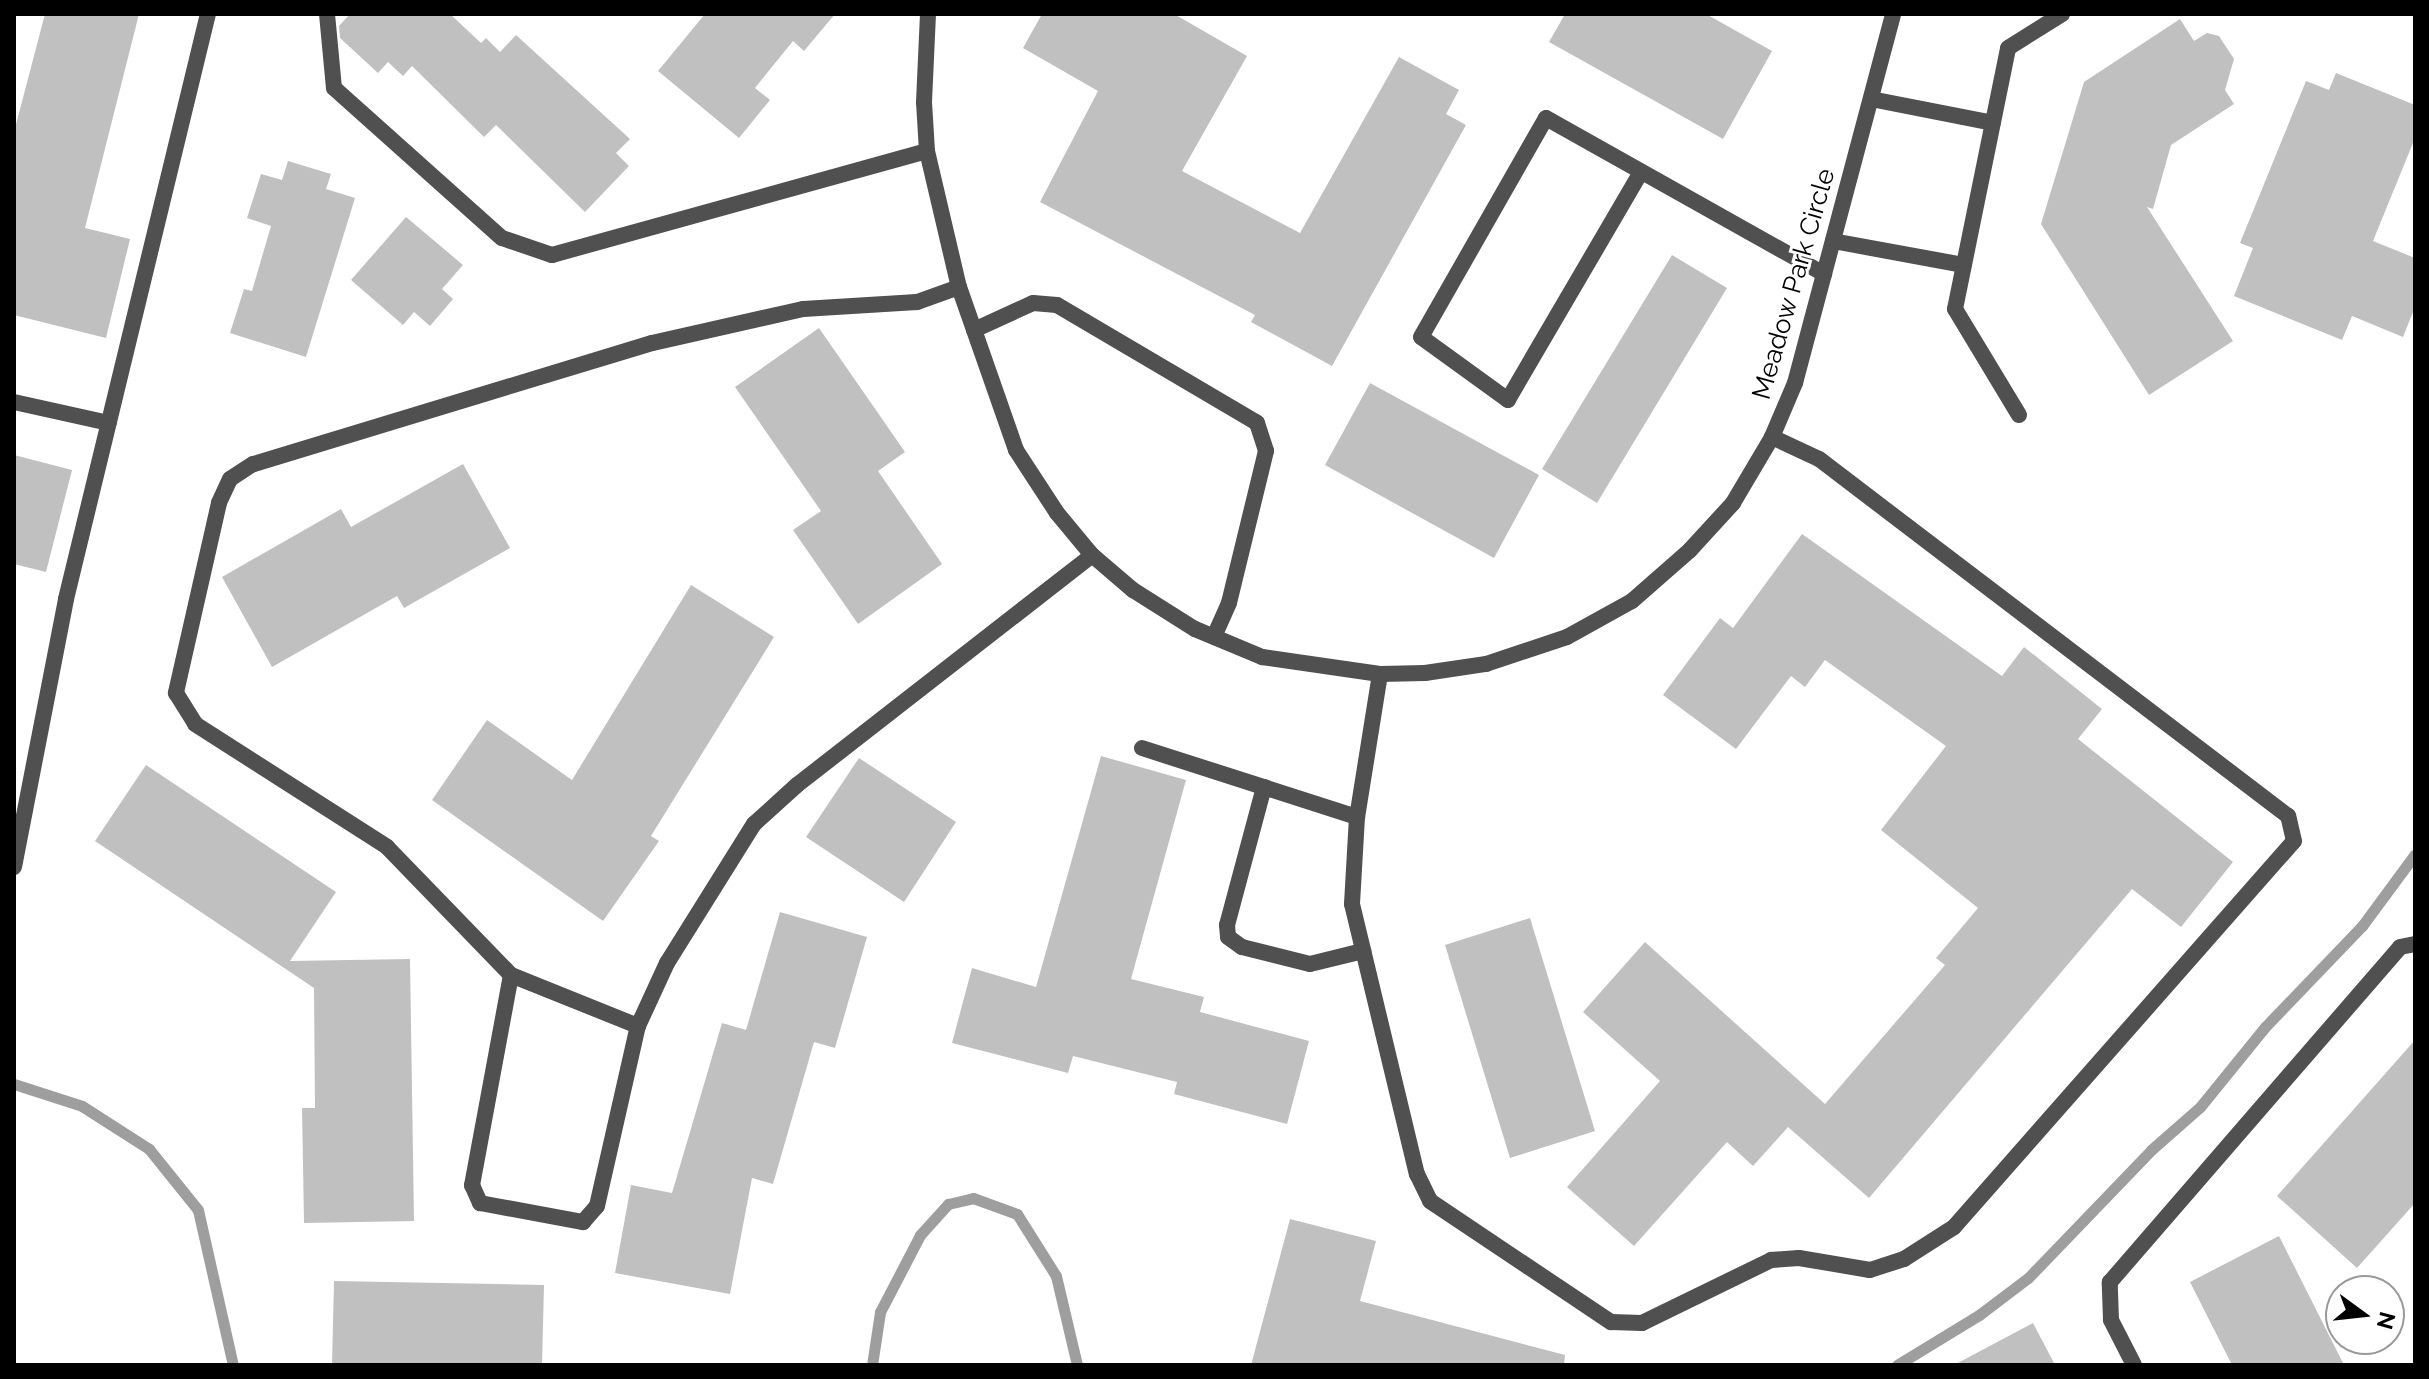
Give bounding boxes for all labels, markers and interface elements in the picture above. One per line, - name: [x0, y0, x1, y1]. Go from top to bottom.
- street label: Meadow Park Circle: [1746, 165, 1842, 403]
- north arrow: [2325, 1275, 2405, 1355]
- text: N: [2372, 1309, 2401, 1332]

